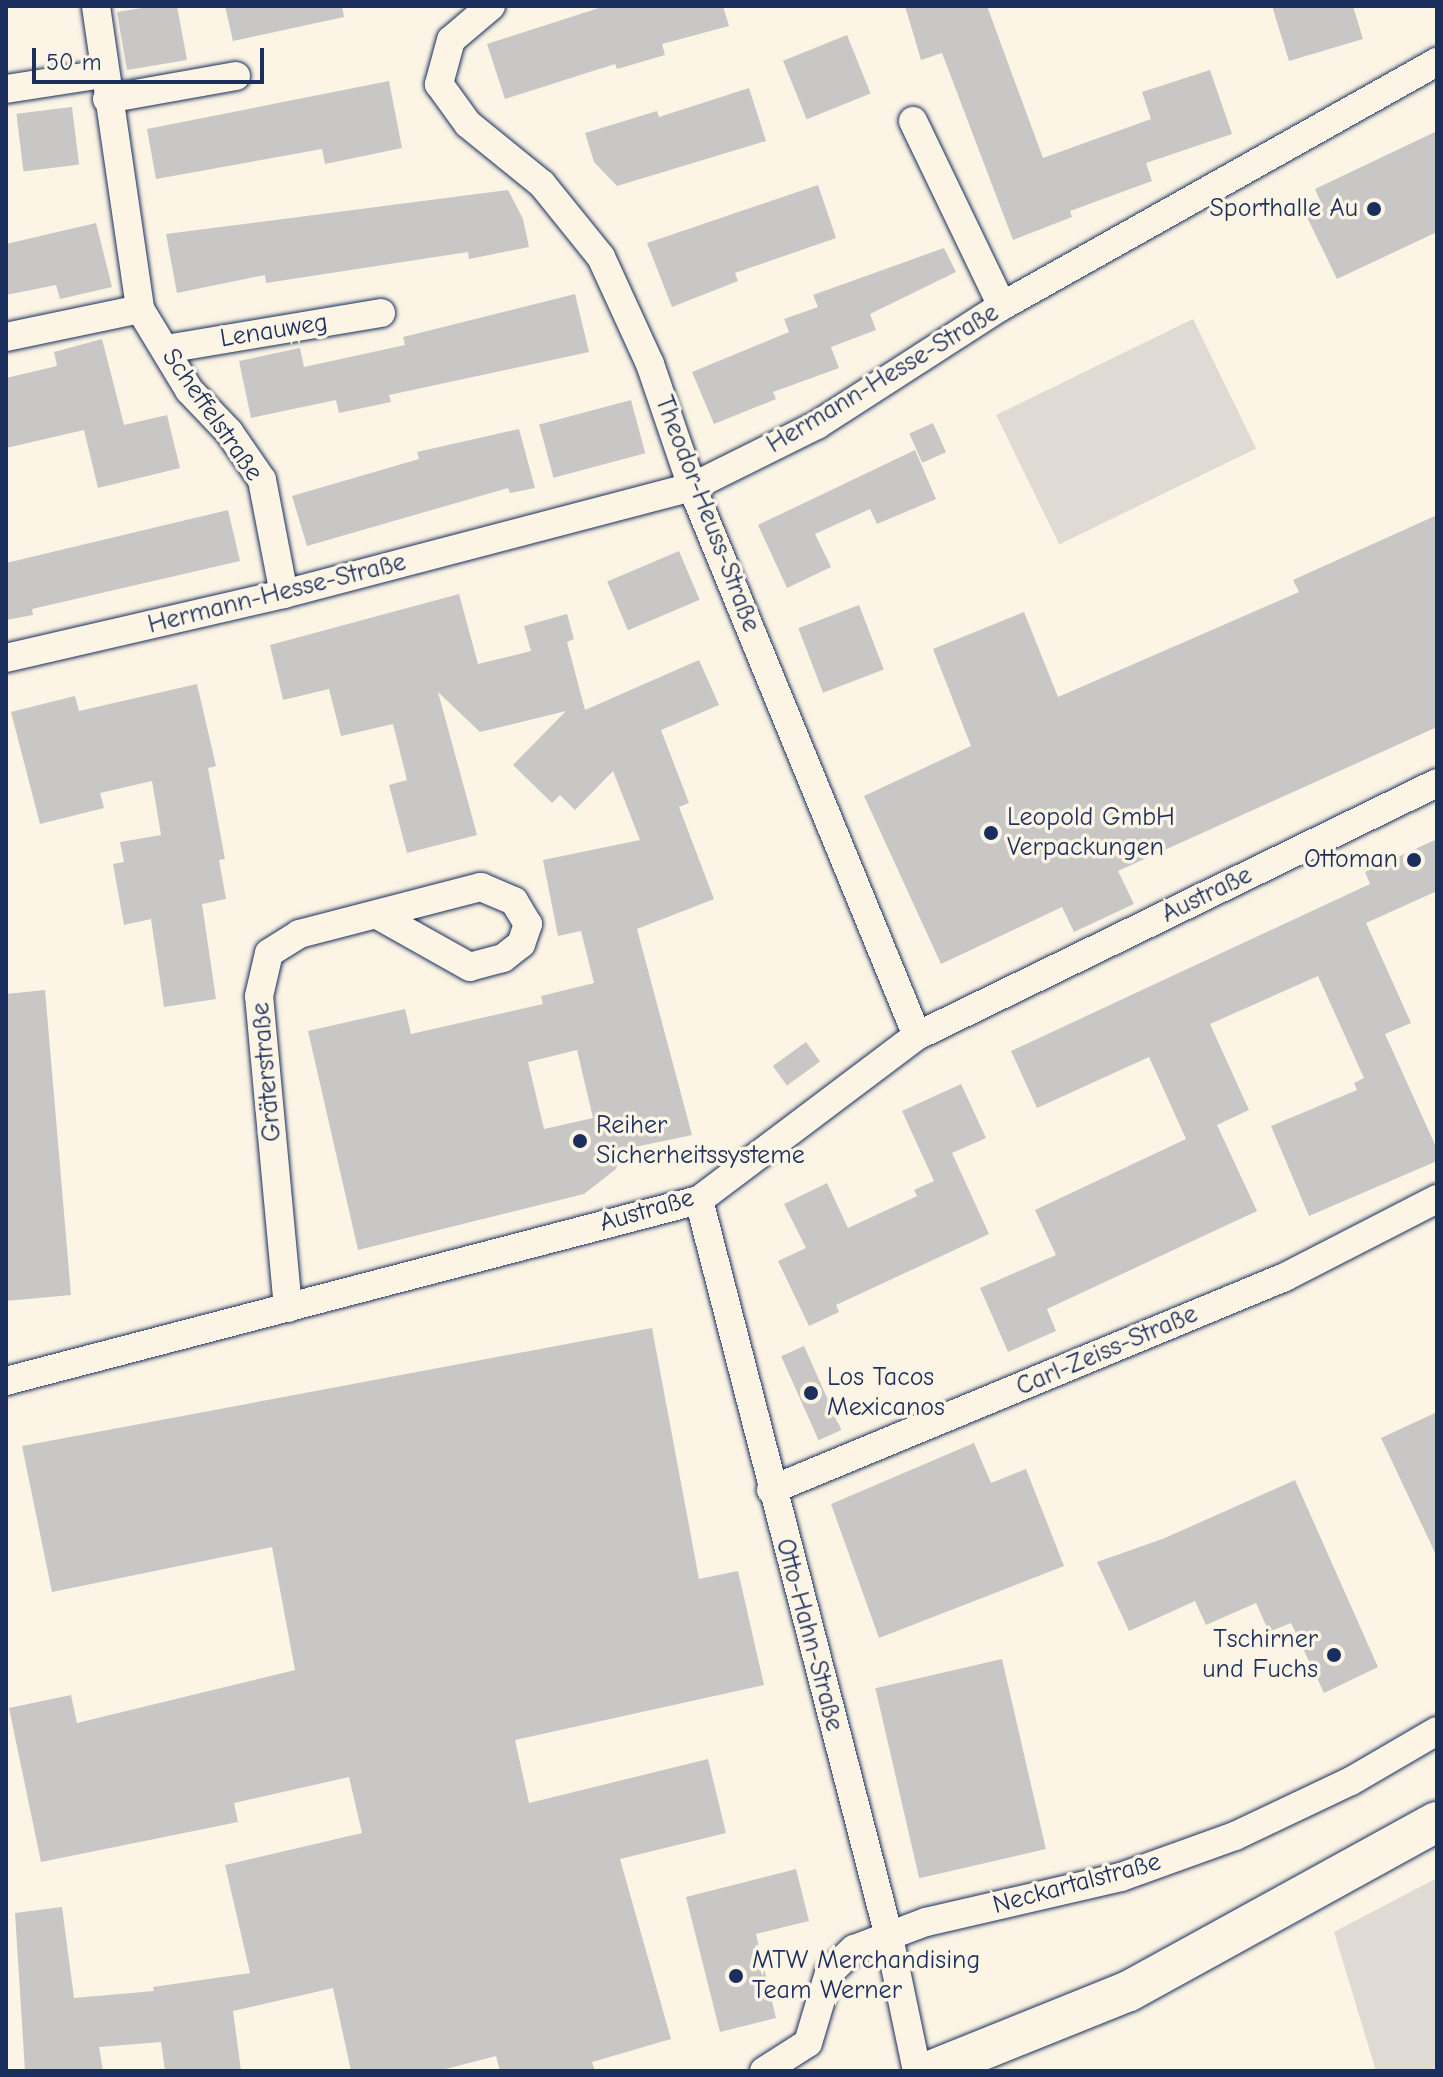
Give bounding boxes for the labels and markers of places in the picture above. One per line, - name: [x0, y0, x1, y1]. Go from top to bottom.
- place label: Sporthalle Au: [1209, 193, 1358, 225]
- marker: Sporthalle Au: [1365, 200, 1383, 218]
- place label: Leopold GmbH Verpackungen: [1007, 802, 1175, 864]
- marker: Leopold GmbH Verpackungen: [982, 824, 1000, 842]
- place label: Ottoman: [1304, 844, 1398, 876]
- marker: Ottoman: [1405, 851, 1423, 869]
- place label: Reiher Sicherheitssysteme: [596, 1110, 805, 1172]
- marker: Reiher Sicherheitssysteme: [571, 1132, 589, 1150]
- place label: Los Tacos Mexicanos: [827, 1362, 945, 1424]
- marker: Los Tacos Mexicanos: [802, 1384, 820, 1402]
- place label: Tschirner und Fuchs: [1202, 1624, 1318, 1686]
- marker: Tschirner und Fuchs: [1325, 1646, 1343, 1664]
- place label: MTW Merchandising Team Werner: [752, 1945, 980, 2006]
- marker: MTW Merchandising Team Werner: [727, 1967, 745, 1985]

